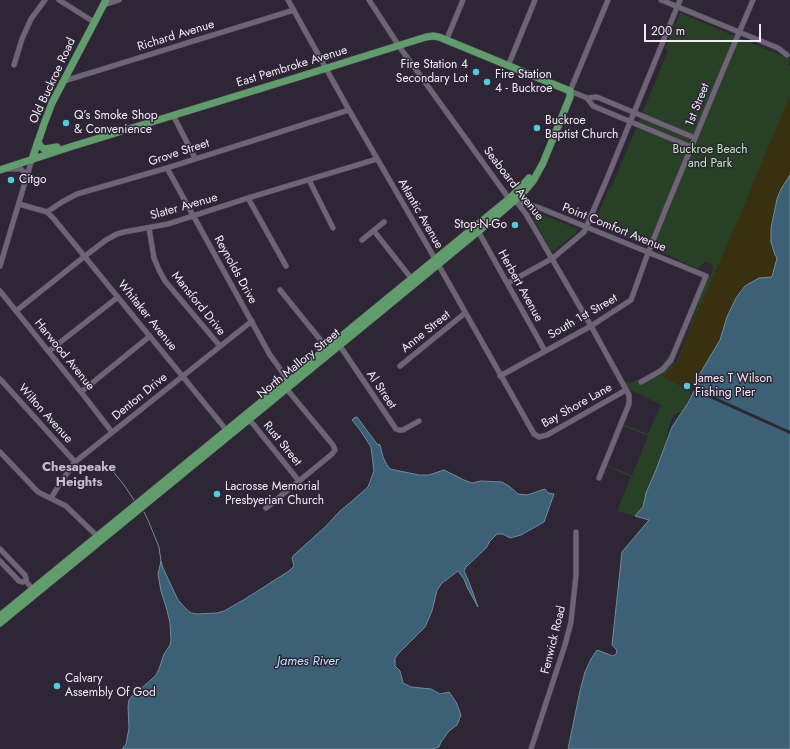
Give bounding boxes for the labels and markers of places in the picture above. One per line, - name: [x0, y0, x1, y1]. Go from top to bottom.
- place label: Fire Station 4 Secondary Lot: [396, 58, 468, 86]
- marker: Fire Station 4 Secondary Lot: [471, 67, 481, 77]
- place label: Fire Station 4 - Buckroe: [495, 68, 552, 96]
- marker: Fire Station 4 - Buckroe: [482, 77, 492, 87]
- place label: Q’s Smoke Shop & Convenience: [74, 109, 158, 137]
- place label: Buckroe Baptist Church: [545, 114, 618, 142]
- marker: Q’s Smoke Shop & Convenience: [61, 118, 71, 128]
- marker: Buckroe Baptist Church: [532, 123, 542, 133]
- place label: Citgo: [19, 173, 47, 187]
- marker: Citgo: [6, 175, 16, 185]
- place label: Stop-N-Go: [454, 218, 507, 232]
- marker: Stop-N-Go: [510, 220, 520, 230]
- place label: James T Wilson Fishing Pier: [695, 372, 772, 400]
- marker: James T Wilson Fishing Pier: [682, 381, 692, 391]
- place label: Lacrosse Memorial Presbyerian Church: [225, 480, 324, 508]
- marker: Lacrosse Memorial Presbyerian Church: [212, 489, 222, 499]
- place label: Calvary Assembly Of God: [65, 672, 156, 700]
- marker: Calvary Assembly Of God: [52, 681, 62, 691]

